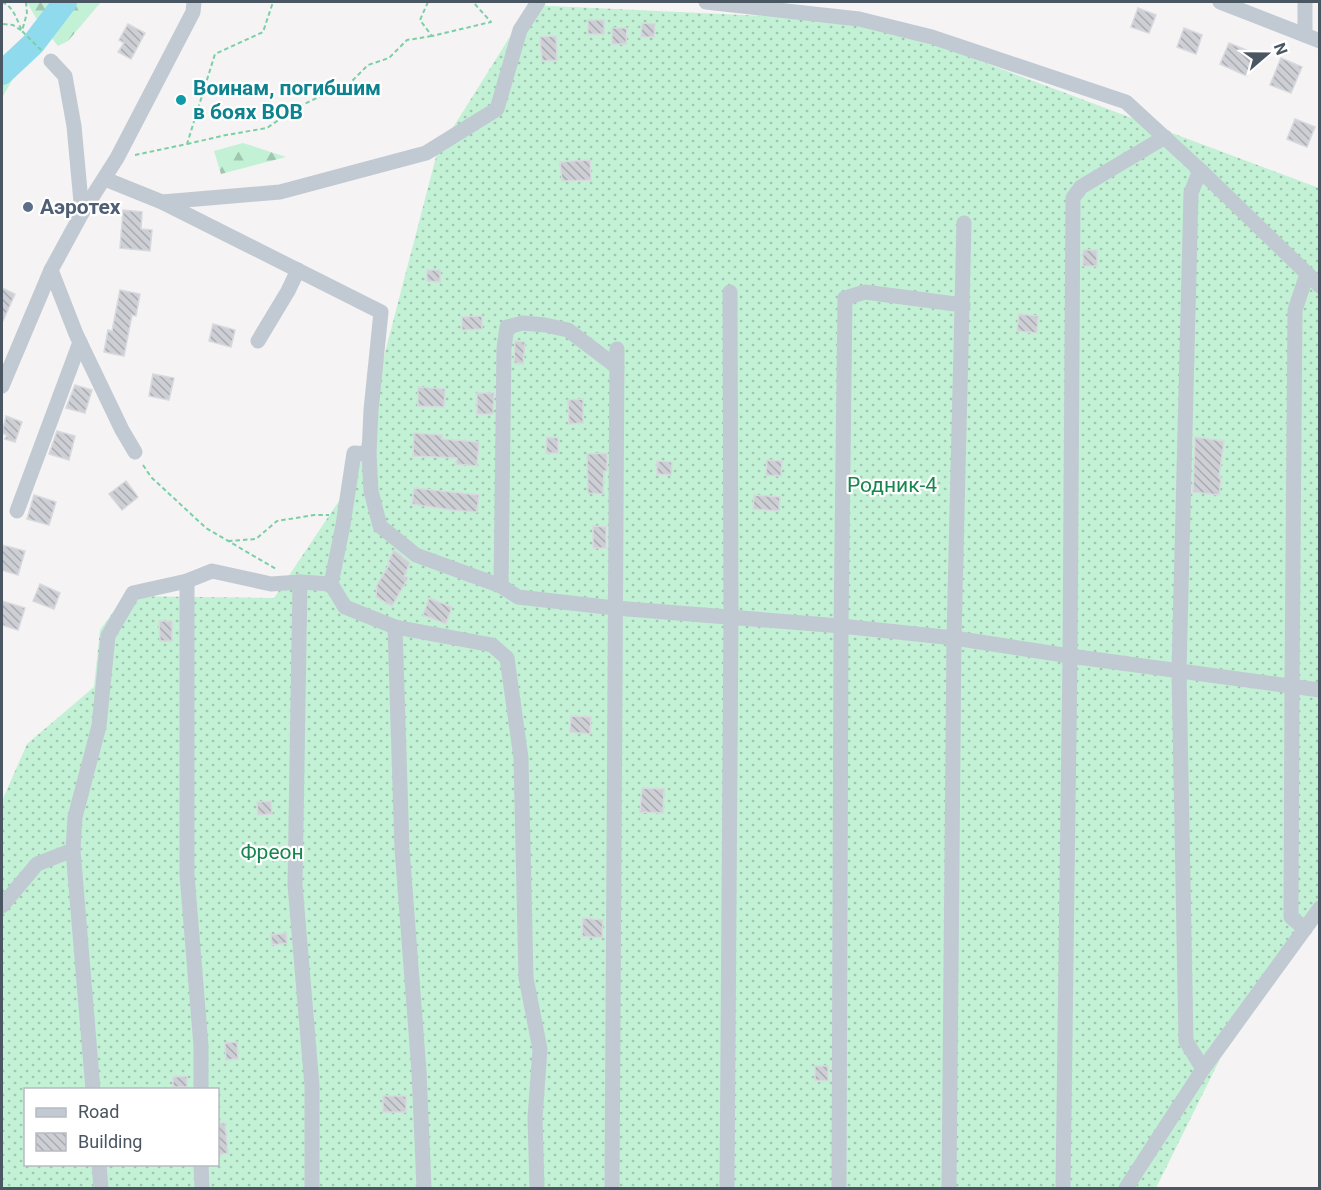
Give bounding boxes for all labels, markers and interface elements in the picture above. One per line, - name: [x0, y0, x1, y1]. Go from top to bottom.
- north arrow: [1237, 24, 1297, 84]
- text: N: [1270, 40, 1291, 58]
- place label: Воинам, погибшим в боях ВОВ: [193, 76, 381, 124]
- marker: Воинам, погибшим в боях ВОВ: [174, 93, 188, 107]
- place label: Аэротех: [40, 195, 121, 219]
- marker: Аэротех: [21, 200, 35, 214]
- park label: Родник-4: [847, 473, 937, 497]
- park label: Фреон: [240, 840, 304, 864]
- legend: [24, 1088, 219, 1166]
- text: Road: [78, 1101, 119, 1122]
- text: Building: [78, 1131, 142, 1152]

